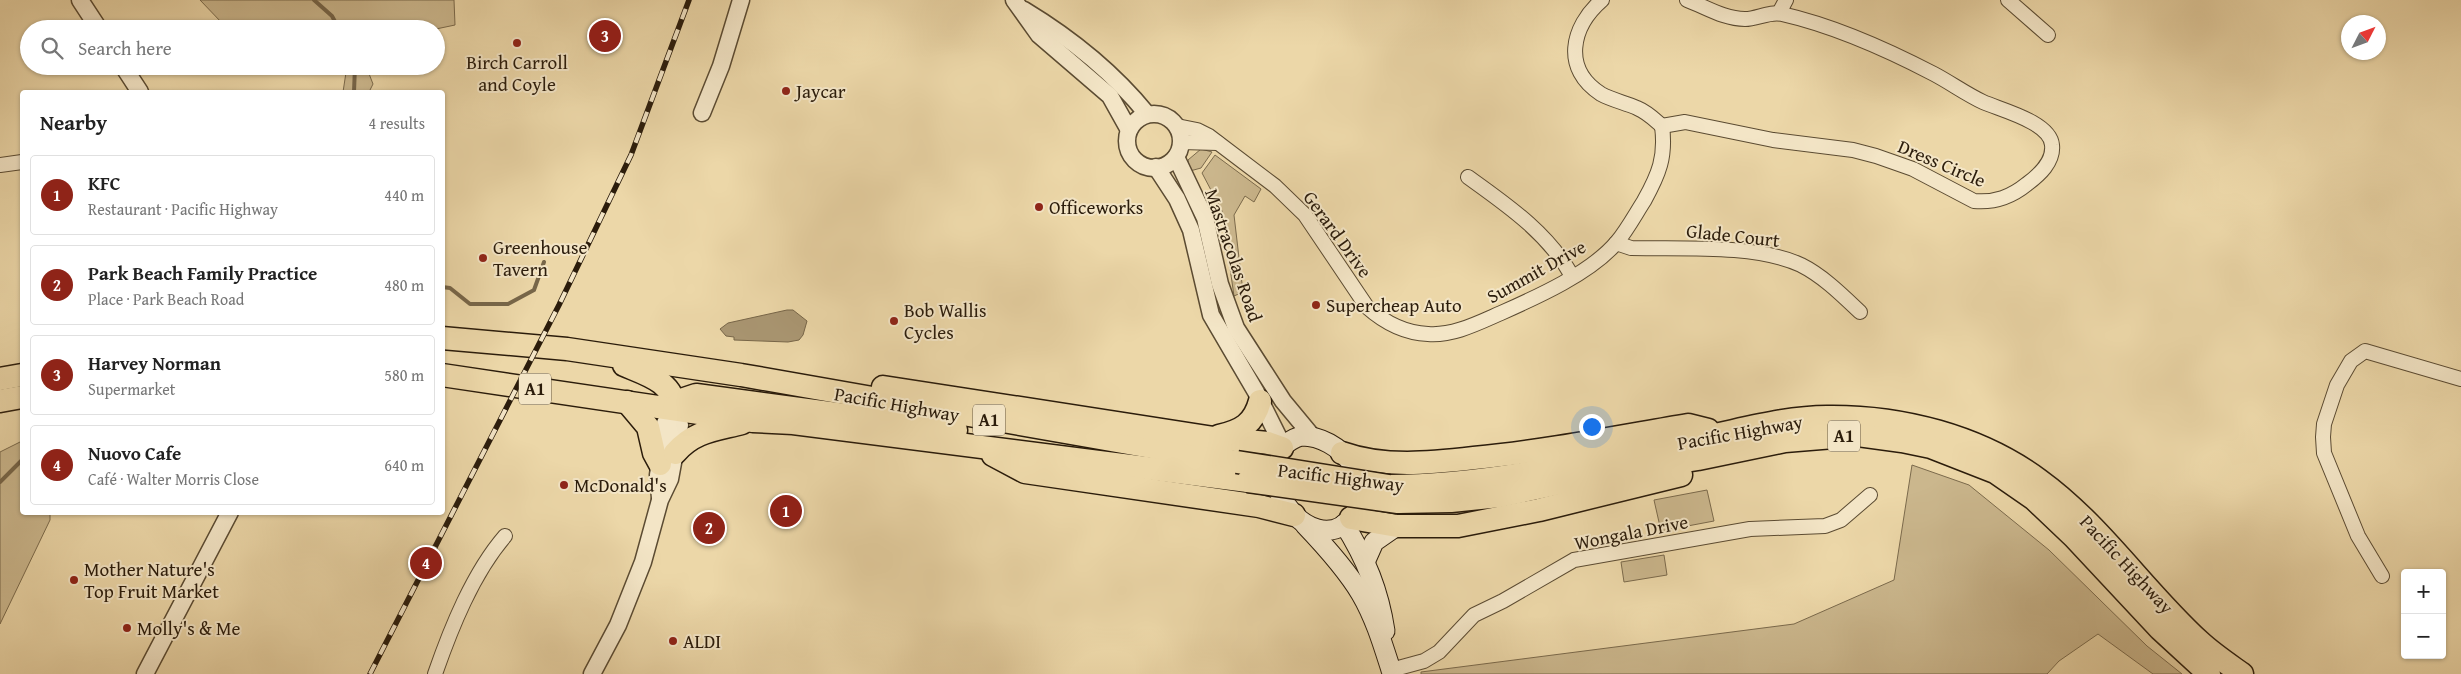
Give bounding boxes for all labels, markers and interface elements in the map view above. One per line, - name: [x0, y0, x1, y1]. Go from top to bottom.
- north arrow: [2341, 15, 2386, 60]
- pin: 3: [589, 17, 621, 55]
- search box: [20, 20, 445, 75]
- icon: search: [38, 34, 66, 62]
- text: Search here: [78, 34, 172, 62]
- marker: Birch Carroll and Coyle: [511, 37, 523, 49]
- place label: Birch Carroll and Coyle: [466, 48, 568, 98]
- place label: Jaycar: [794, 77, 846, 105]
- marker: Jaycar: [780, 85, 792, 97]
- text: Nearby: [40, 107, 107, 138]
- text: 4 results: [368, 111, 425, 135]
- street label: Dress Circle: [1894, 132, 1990, 194]
- text: KFC: [88, 169, 121, 197]
- text: 1: [53, 183, 61, 207]
- text: 440 m: [384, 183, 424, 207]
- street label: Mastracolas Road: [1198, 185, 1270, 326]
- street label: Gerard Drive: [1297, 185, 1379, 283]
- place label: Officeworks: [1049, 193, 1143, 221]
- text: Restaurant · Pacific Highway: [88, 197, 278, 221]
- marker: Officeworks: [1033, 201, 1045, 213]
- street label: Glade Court: [1685, 216, 1781, 254]
- street label: Summit Drive: [1481, 232, 1591, 310]
- place label: Greenhouse Tavern: [493, 233, 587, 283]
- marker: Greenhouse Tavern: [477, 252, 489, 264]
- text: Park Beach Family Practice: [88, 259, 317, 287]
- text: 2: [53, 273, 61, 297]
- text: 480 m: [384, 273, 424, 297]
- text: Place · Park Beach Road: [88, 287, 244, 311]
- place label: Supercheap Auto: [1326, 291, 1462, 319]
- place label: Bob Wallis Cycles: [904, 296, 986, 346]
- marker: Supercheap Auto: [1310, 299, 1322, 311]
- marker: Bob Wallis Cycles: [888, 315, 900, 327]
- text: Harvey Norman: [88, 349, 221, 377]
- text: 3: [53, 363, 61, 387]
- text: 580 m: [384, 363, 424, 387]
- road number: A1: [519, 374, 551, 404]
- text: Supermarket: [88, 377, 175, 401]
- street label: Pacific Highway: [832, 379, 962, 429]
- road number: A1: [973, 404, 1005, 436]
- street label: Pacific Highway: [1675, 407, 1805, 457]
- your location: [1579, 414, 1605, 440]
- road number: A1: [1828, 421, 1860, 452]
- text: Nuovo Cafe: [88, 439, 181, 467]
- text: 4: [53, 453, 61, 477]
- text: 640 m: [384, 453, 424, 477]
- street label: Pacific Highway: [1276, 455, 1406, 499]
- text: Café · Walter Morris Close: [88, 467, 259, 491]
- place label: McDonald's: [574, 471, 667, 499]
- marker: McDonald's: [558, 479, 570, 491]
- pin: 1: [770, 492, 802, 530]
- street label: Wongala Drive: [1572, 507, 1690, 557]
- street label: Pacific Highway: [2074, 508, 2181, 620]
- pin: 2: [693, 509, 725, 547]
- pin: 4: [410, 544, 442, 582]
- place label: Mother Nature's Top Fruit Market: [84, 555, 219, 605]
- map controls: [2401, 569, 2446, 659]
- button: +: [2401, 569, 2446, 614]
- marker: Mother Nature's Top Fruit Market: [68, 574, 80, 586]
- place label: Molly's & Me: [137, 614, 241, 642]
- button: −: [2401, 614, 2446, 659]
- marker: Molly's & Me: [121, 622, 133, 634]
- place label: ALDI: [683, 627, 721, 655]
- marker: ALDI: [667, 635, 679, 647]

